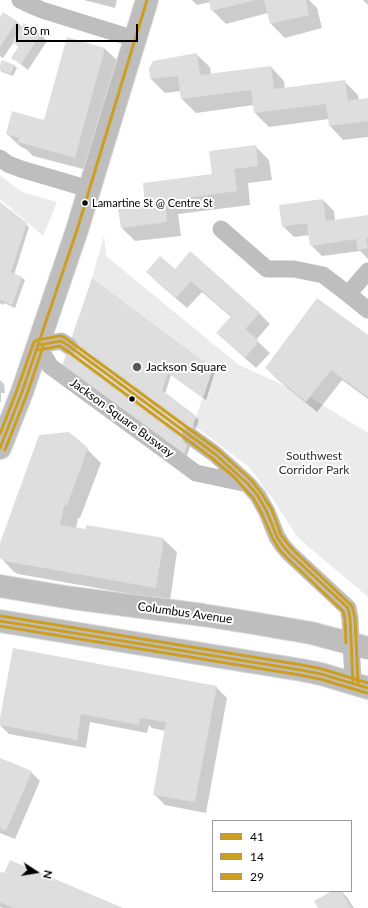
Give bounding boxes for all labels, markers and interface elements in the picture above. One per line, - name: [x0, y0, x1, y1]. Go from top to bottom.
- scale bar: [18, 16, 140, 42]
- text: 50 m: [23, 23, 50, 38]
- place label: Lamartine St @ Centre St: [92, 196, 213, 210]
- marker: Lamartine St @ Centre St: [80, 198, 90, 208]
- place label: Jackson Square: [146, 360, 227, 374]
- marker: Jackson Square: [131, 361, 143, 373]
- street label: Jackson Square Busway: [67, 376, 177, 460]
- unlabelled marker: [127, 394, 137, 404]
- park label: Southwest Corridor Park: [279, 449, 349, 477]
- street label: Columbus Avenue: [137, 599, 233, 627]
- legend: [212, 820, 352, 892]
- text: 41: [250, 829, 264, 844]
- text: 14: [250, 849, 264, 864]
- north arrow: [16, 852, 56, 892]
- text: N: [41, 869, 55, 880]
- text: 29: [250, 869, 264, 884]

